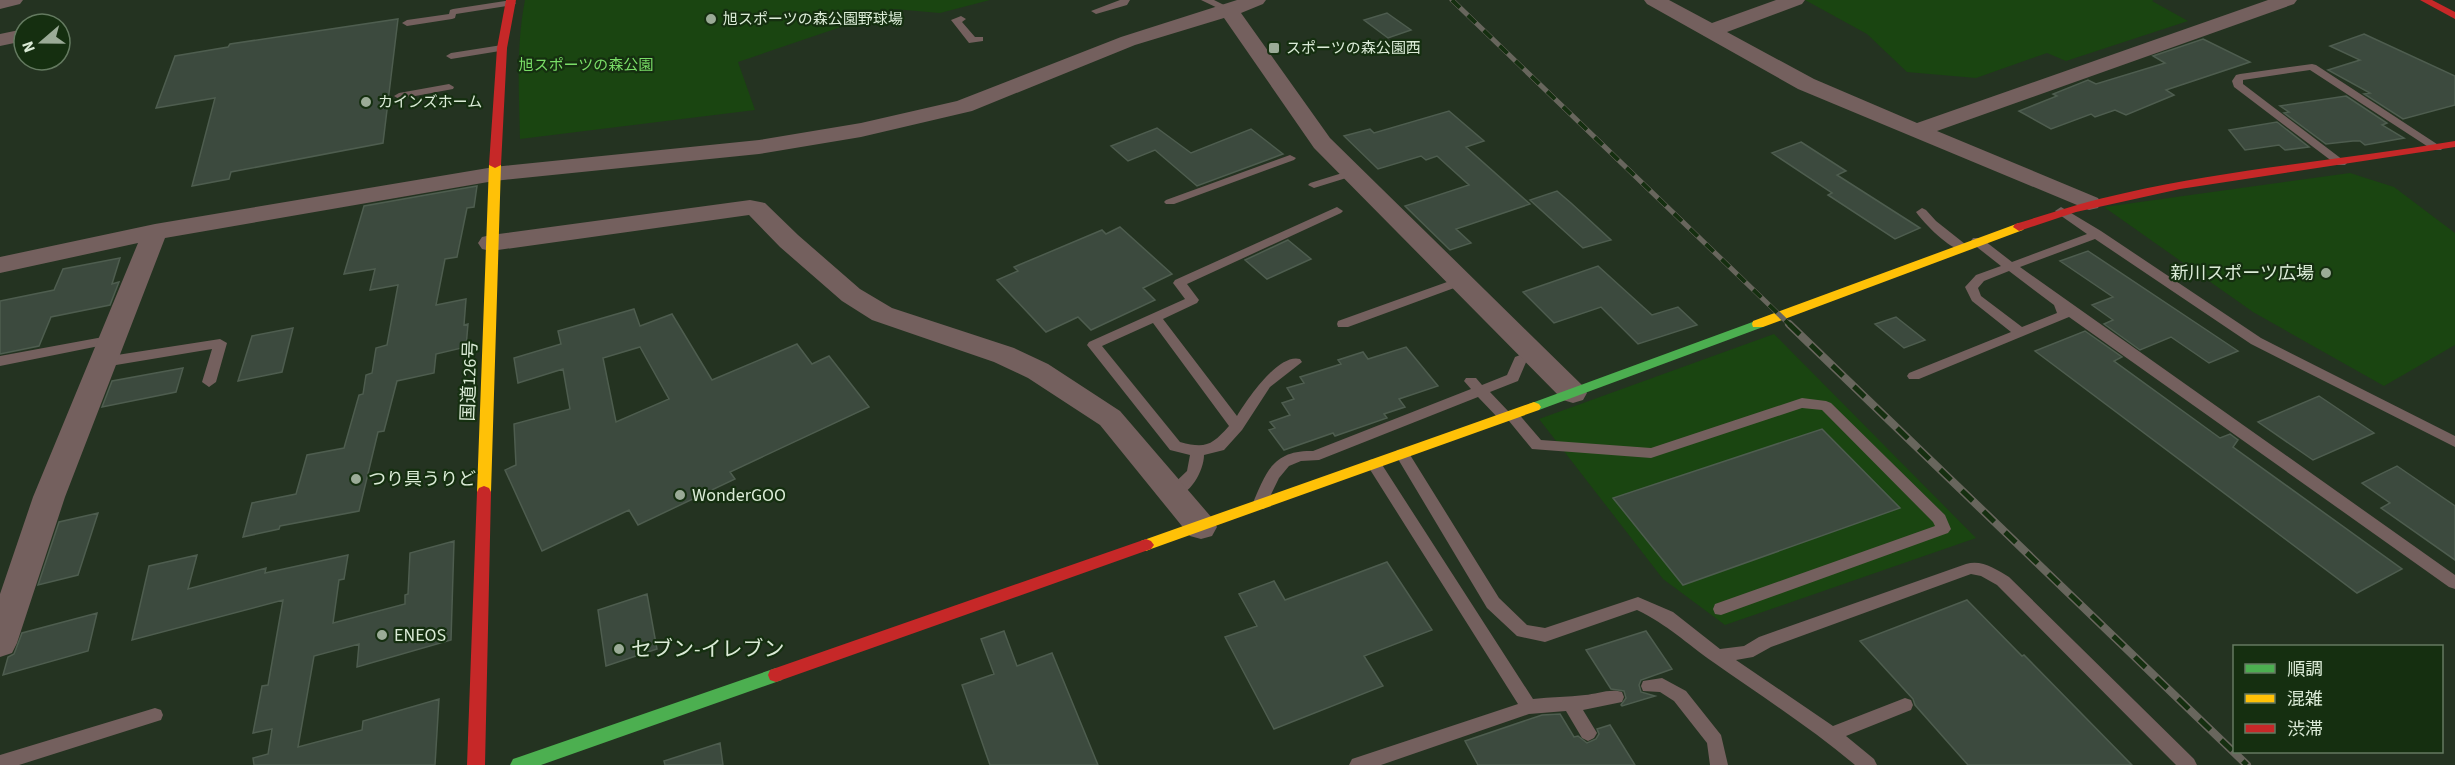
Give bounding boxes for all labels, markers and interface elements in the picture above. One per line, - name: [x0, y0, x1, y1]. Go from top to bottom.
- place label: 旭スポーツの森公園野球場: [723, 9, 903, 30]
- north arrow: [12, 12, 72, 72]
- marker: 旭スポーツの森公園野球場: [704, 12, 718, 26]
- text: N: [17, 38, 41, 56]
- place label: スポーツの森公園西: [1286, 38, 1421, 59]
- marker: スポーツの森公園西: [1267, 41, 1281, 55]
- park label: 旭スポーツの森公園: [519, 55, 653, 76]
- place label: カインズホーム: [378, 92, 482, 113]
- marker: カインズホーム: [359, 95, 373, 109]
- place label: 新川スポーツ広場: [2170, 261, 2314, 286]
- marker: 新川スポーツ広場: [2319, 266, 2333, 280]
- street label: 国道126号: [456, 340, 483, 422]
- place label: つり具うりど: [368, 467, 476, 492]
- marker: つり具うりど: [349, 472, 363, 486]
- place label: WonderGOO: [692, 483, 786, 508]
- marker: WonderGOO: [673, 488, 687, 502]
- place label: ENEOS: [394, 623, 446, 648]
- marker: ENEOS: [375, 628, 389, 642]
- place label: セブン-イレブン: [631, 634, 785, 664]
- marker: セブン-イレブン: [612, 642, 626, 656]
- legend: [2233, 645, 2443, 753]
- text: 順調: [2287, 657, 2323, 682]
- text: 混雑: [2287, 687, 2323, 712]
- text: 渋滞: [2287, 717, 2323, 742]

